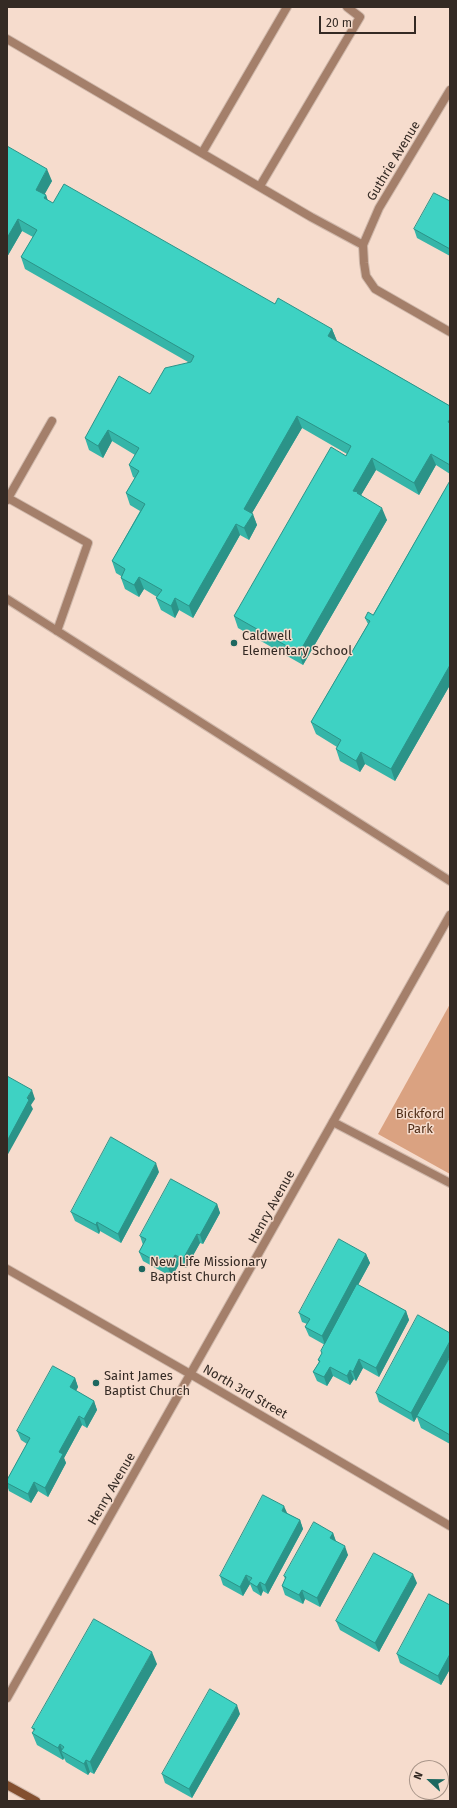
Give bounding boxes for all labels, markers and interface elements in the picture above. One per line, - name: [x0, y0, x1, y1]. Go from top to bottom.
- scale bar: [321, 8, 418, 34]
- text: 20 m: [326, 16, 352, 30]
- street label: Guthrie Avenue: [364, 118, 424, 204]
- place label: Caldwell Elementary School: [242, 628, 352, 659]
- marker: Caldwell Elementary School: [229, 638, 239, 648]
- park label: Bickford Park: [396, 1106, 444, 1137]
- street label: Henry Avenue: [245, 1168, 299, 1246]
- place label: New Life Missionary Baptist Church: [150, 1254, 267, 1285]
- marker: New Life Missionary Baptist Church: [137, 1264, 147, 1274]
- street label: North 3rd Street: [200, 1362, 290, 1422]
- place label: Saint James Baptist Church: [104, 1368, 190, 1399]
- marker: Saint James Baptist Church: [91, 1378, 101, 1388]
- street label: Henry Avenue: [85, 1450, 139, 1528]
- north arrow: [409, 1760, 449, 1800]
- text: N: [411, 1770, 426, 1782]

